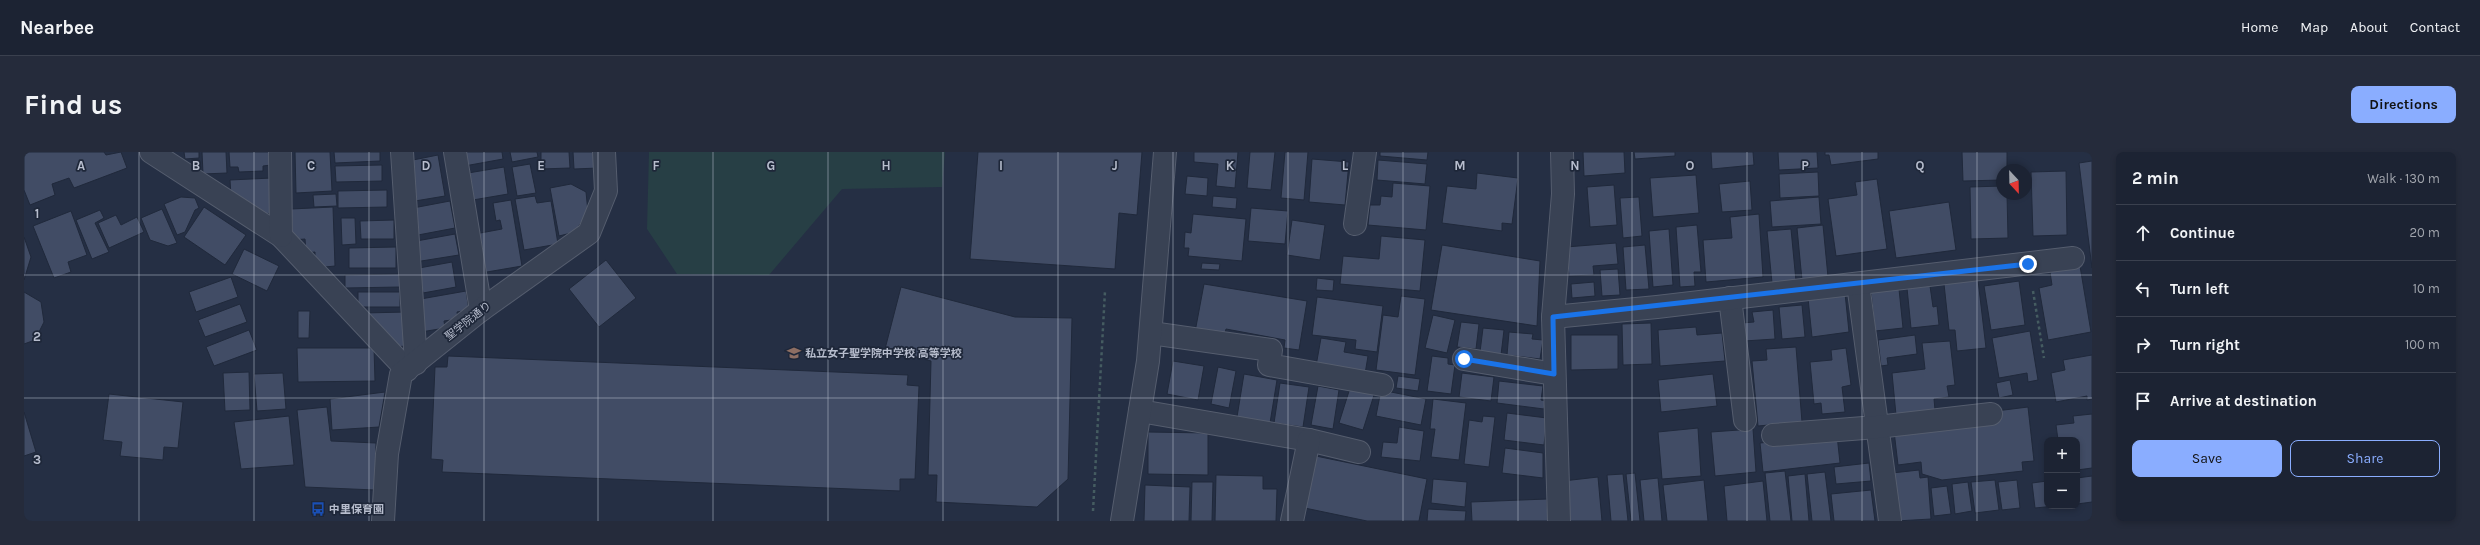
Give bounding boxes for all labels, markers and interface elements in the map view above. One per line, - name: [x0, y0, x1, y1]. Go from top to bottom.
- text: Nearbee: [20, 17, 94, 39]
- text: Home: [2241, 19, 2278, 36]
- text: Map: [2300, 19, 2328, 36]
- text: About: [2350, 19, 2388, 36]
- text: Contact: [2410, 19, 2460, 36]
- button: Directions: [2351, 86, 2456, 123]
- text: Find us: [24, 88, 123, 121]
- text: A: [77, 158, 85, 173]
- text: B: [192, 158, 200, 173]
- text: C: [307, 158, 315, 173]
- text: D: [422, 158, 431, 173]
- text: E: [537, 158, 545, 173]
- text: F: [652, 158, 660, 173]
- text: G: [767, 158, 775, 173]
- text: H: [881, 158, 891, 173]
- text: I: [999, 158, 1003, 173]
- text: J: [1112, 158, 1118, 173]
- text: K: [1226, 158, 1235, 173]
- text: L: [1342, 158, 1349, 173]
- text: M: [1454, 158, 1466, 173]
- text: N: [1570, 158, 1580, 173]
- text: O: [1686, 158, 1695, 173]
- text: P: [1801, 158, 1809, 173]
- text: Q: [1916, 158, 1925, 173]
- north arrow: [1996, 164, 2032, 200]
- text: 2 min: [2132, 168, 2179, 188]
- text: Walk · 130 m: [2367, 171, 2440, 186]
- text: 1: [35, 206, 39, 221]
- icon: ahead: [2132, 222, 2154, 244]
- text: Continue: [2170, 224, 2235, 242]
- text: 20 m: [2410, 225, 2440, 240]
- route end: [2019, 255, 2037, 273]
- icon: left: [2132, 278, 2154, 300]
- text: Turn left: [2170, 280, 2229, 298]
- text: 10 m: [2413, 281, 2440, 296]
- street label: 聖学院通り: [442, 299, 494, 343]
- text: 2: [33, 329, 41, 344]
- icon: right: [2132, 334, 2154, 356]
- text: Turn right: [2170, 336, 2240, 354]
- text: 100 m: [2405, 337, 2440, 352]
- school or university icon: 私立女子聖学院中学校 高等学校: [786, 345, 802, 361]
- place label: 私立女子聖学院中学校 高等学校: [805, 347, 962, 360]
- route start: [1455, 350, 1473, 368]
- icon: arrive: [2132, 390, 2154, 412]
- text: Arrive at destination: [2170, 392, 2317, 410]
- map controls: [2044, 437, 2080, 509]
- button: +: [2044, 437, 2080, 473]
- button: Save: [2132, 440, 2282, 477]
- button: Share: [2290, 440, 2440, 477]
- text: 3: [33, 452, 41, 467]
- button: −: [2044, 473, 2080, 509]
- bus stop icon: 中里保育園: [310, 501, 326, 517]
- place label: 中里保育園: [329, 503, 384, 516]

